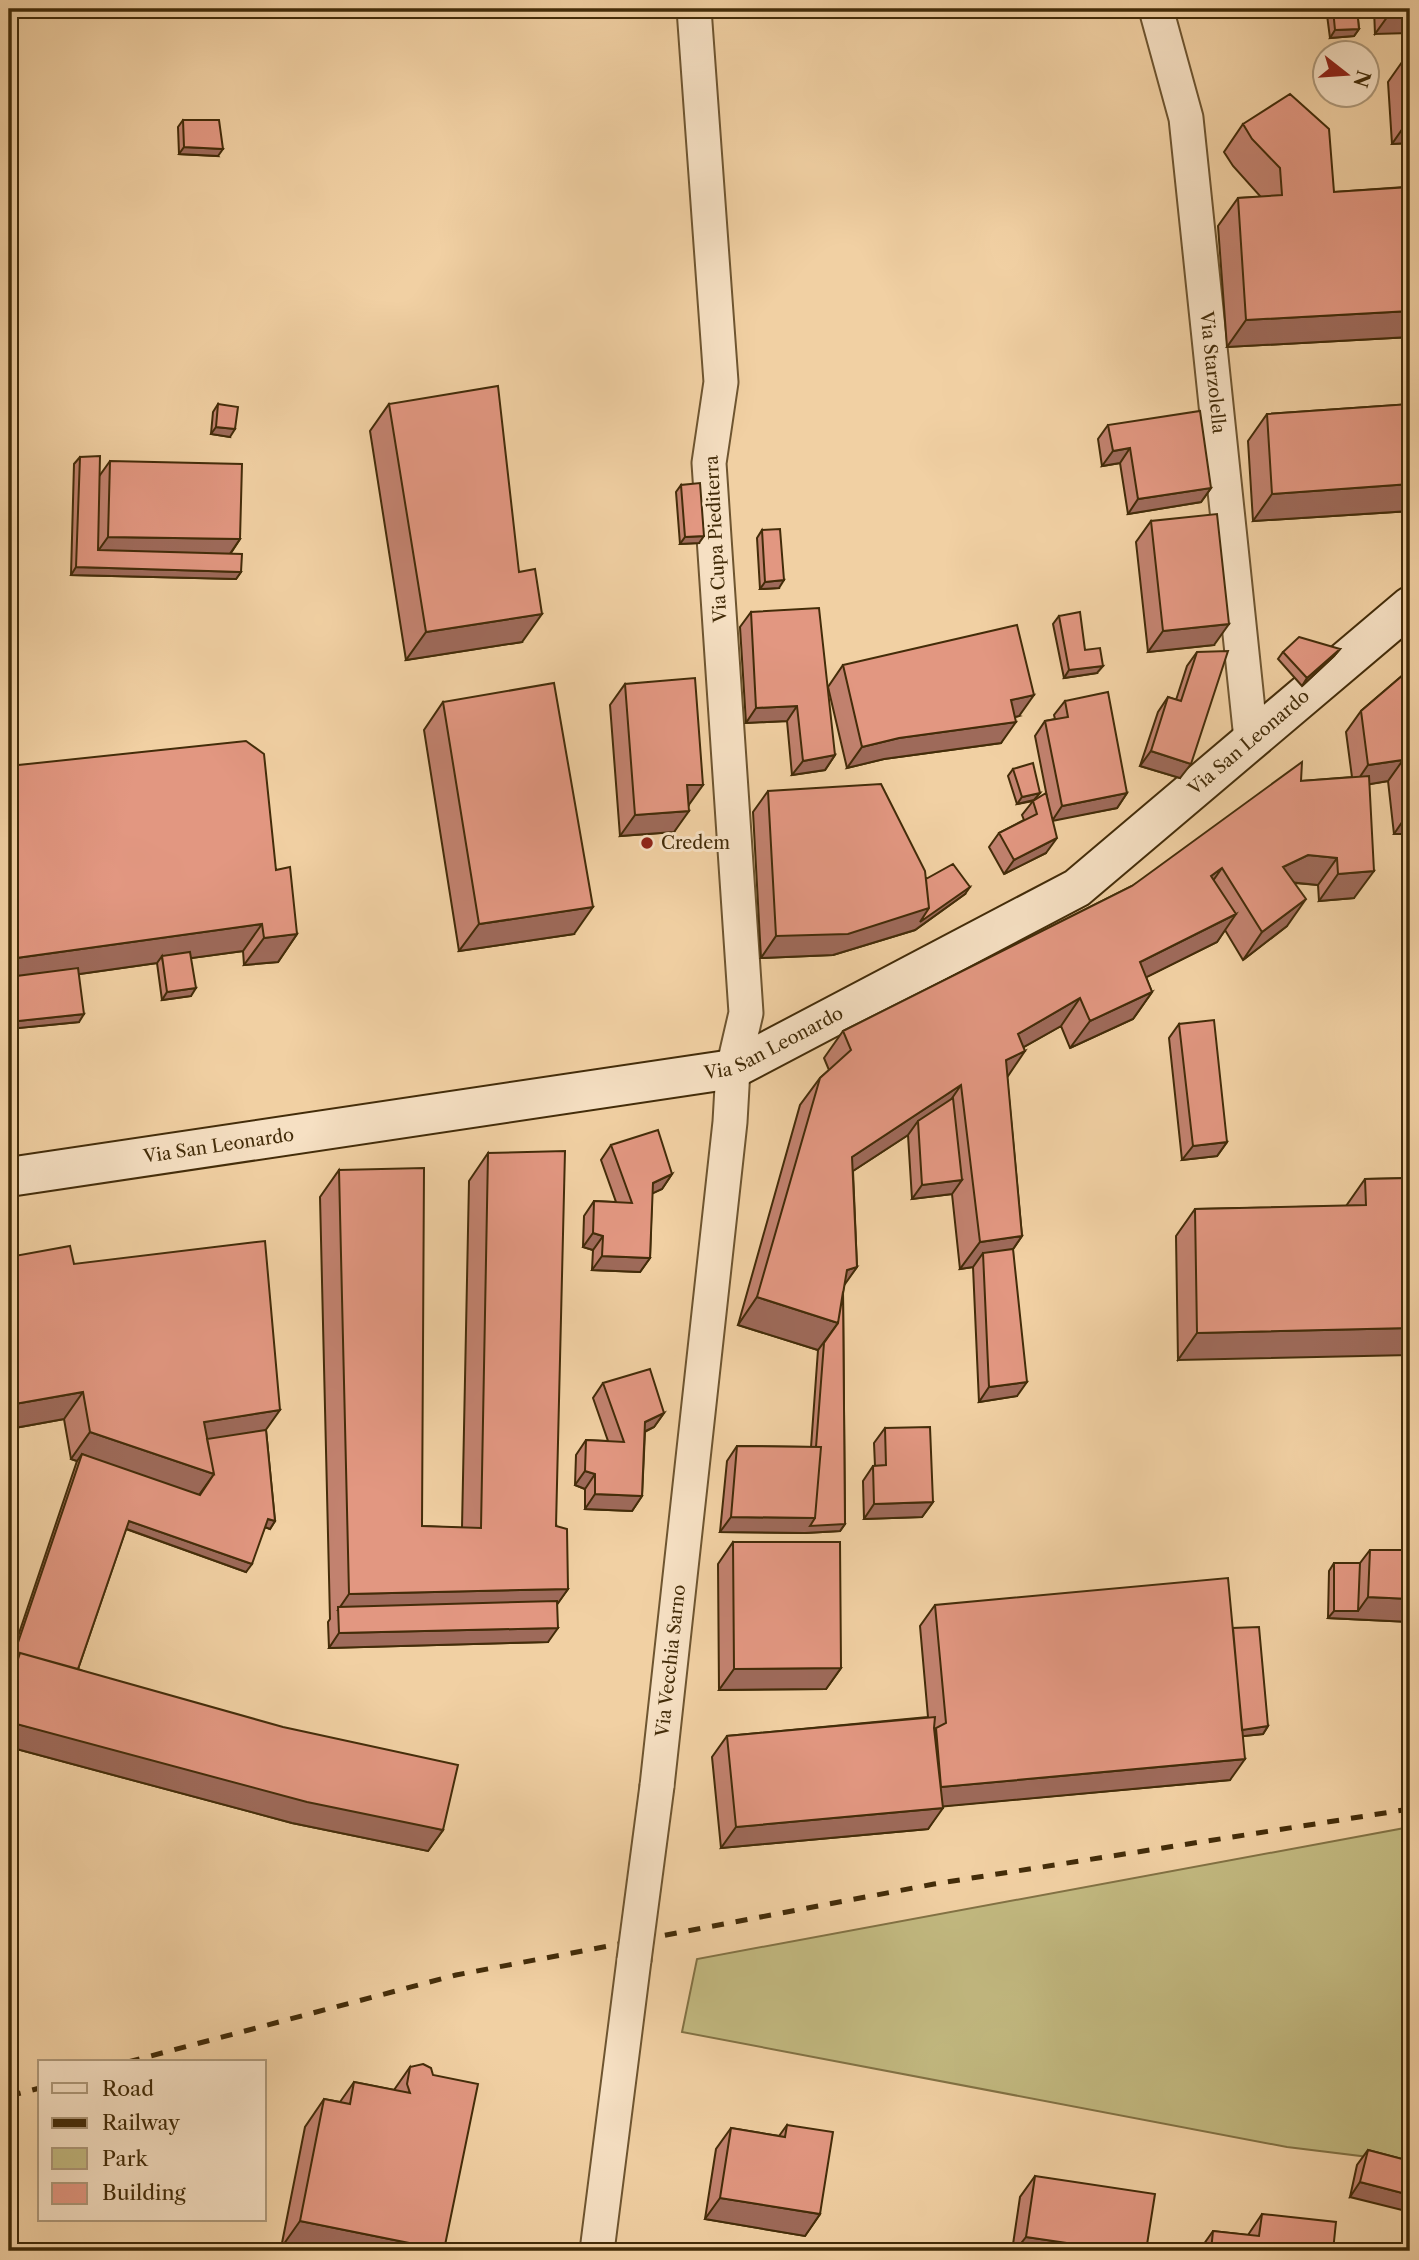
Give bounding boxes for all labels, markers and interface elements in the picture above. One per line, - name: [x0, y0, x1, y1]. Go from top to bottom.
- north arrow: [1310, 38, 1380, 108]
- text: N: [1348, 68, 1375, 90]
- street label: Via Starzolella: [1195, 309, 1230, 435]
- street label: Via Cupa Piediterra: [701, 454, 731, 624]
- street label: Via San Leonardo: [1183, 685, 1314, 801]
- place label: Credem: [661, 832, 730, 854]
- marker: Credem: [639, 835, 655, 851]
- street label: Via San Leonardo: [702, 1002, 847, 1084]
- street label: Via San Leonardo: [141, 1124, 295, 1168]
- street label: Via Vecchia Sarno: [651, 1583, 690, 1739]
- legend: [38, 2060, 266, 2222]
- text: Road: [102, 2076, 154, 2101]
- text: Railway: [102, 2110, 180, 2135]
- text: Park: [102, 2146, 148, 2171]
- text: Building: [102, 2180, 187, 2205]

